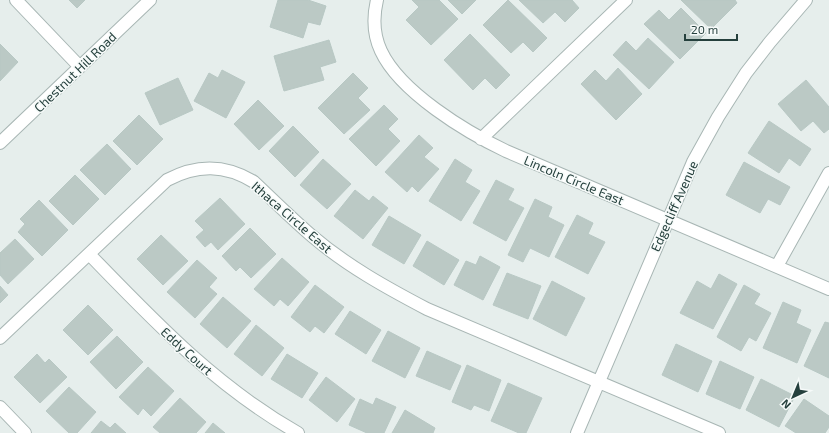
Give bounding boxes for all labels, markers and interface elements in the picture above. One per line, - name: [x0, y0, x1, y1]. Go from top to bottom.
- scale bar: [685, 16, 737, 42]
- text: 20 m: [691, 22, 718, 36]
- street label: Chestnut Hill Road: [30, 29, 120, 115]
- street label: Lincoln Circle East: [522, 152, 626, 208]
- street label: Edgecliff Avenue: [647, 158, 701, 254]
- street label: Ithaca Circle East: [249, 178, 335, 256]
- street label: Eddy Court: [158, 324, 216, 378]
- north arrow: [773, 377, 813, 417]
- text: N: [778, 397, 793, 412]

